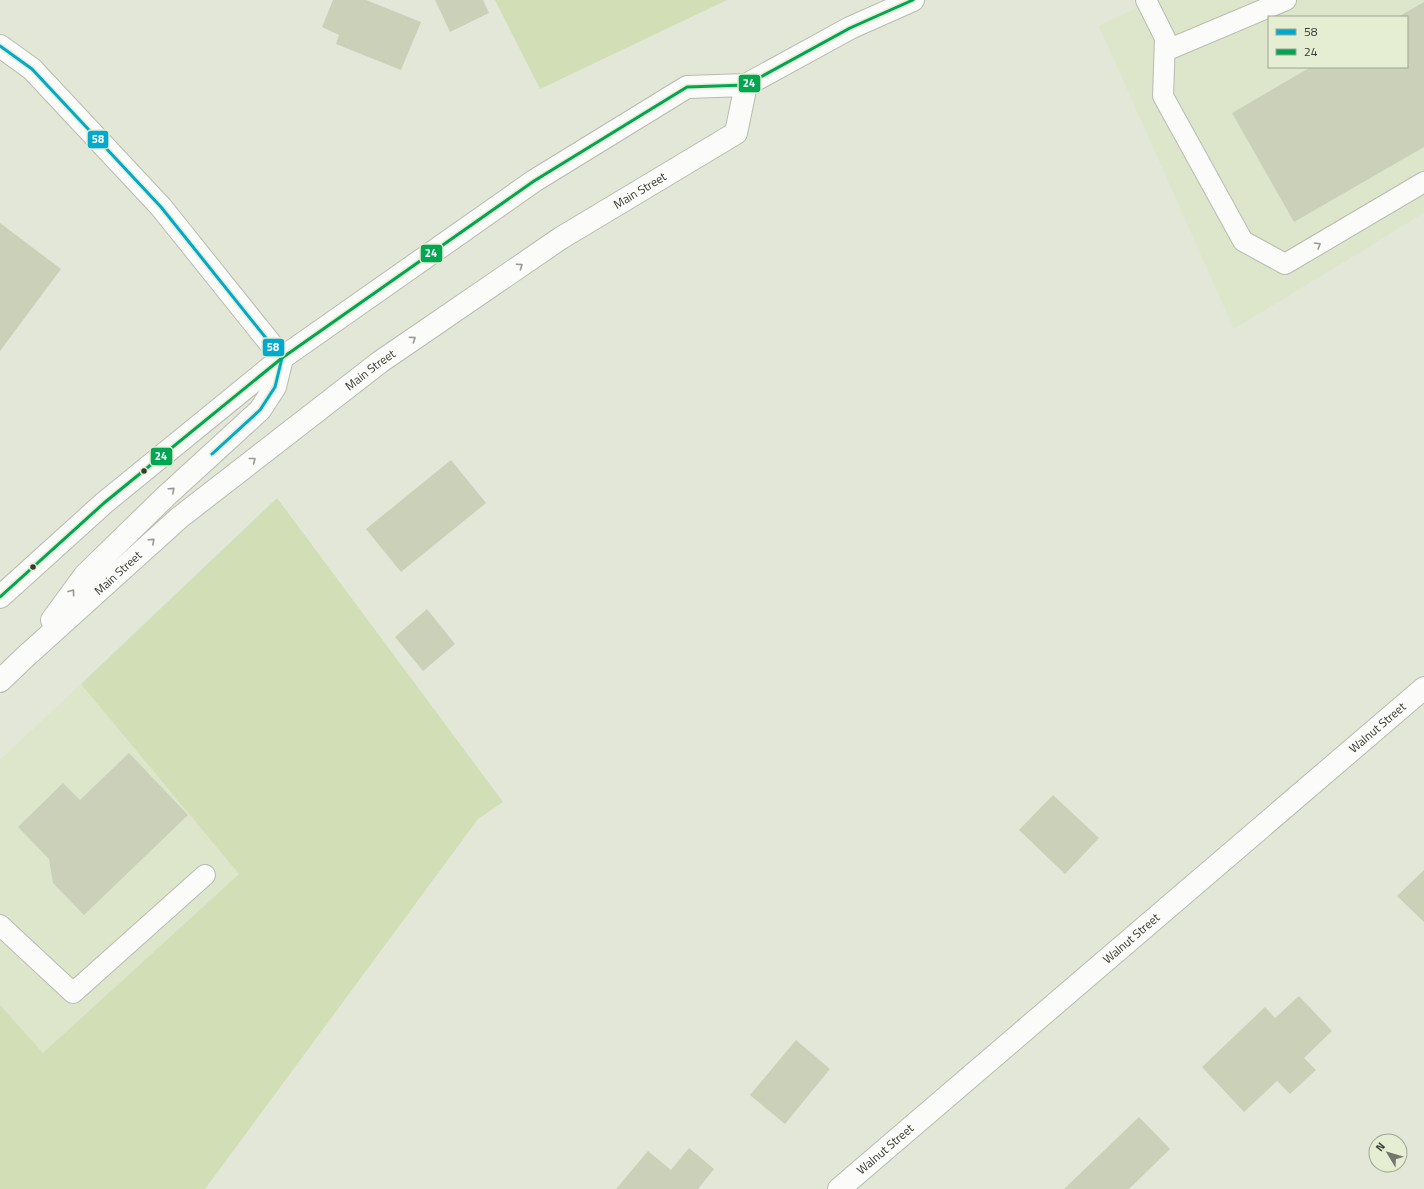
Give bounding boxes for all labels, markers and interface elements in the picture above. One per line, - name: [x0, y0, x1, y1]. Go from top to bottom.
- legend: [1268, 16, 1408, 68]
- text: 58: [1304, 22, 1318, 41]
- text: 24: [1304, 42, 1318, 61]
- line badge: 24: [738, 74, 761, 93]
- text: 24: [743, 75, 755, 91]
- line badge: 58: [87, 130, 109, 149]
- text: 58: [92, 131, 104, 147]
- street label: Main Street: [610, 167, 670, 213]
- one-way arrow: [1314, 242, 1321, 249]
- line badge: 24: [420, 244, 443, 263]
- text: 24: [425, 245, 437, 261]
- one-way arrow: [516, 264, 523, 271]
- one-way arrow: [409, 336, 416, 344]
- line badge: 58: [262, 338, 285, 357]
- text: 58: [267, 339, 279, 355]
- street label: Main Street: [341, 344, 400, 395]
- line badge: 24: [150, 447, 173, 466]
- text: 24: [155, 448, 167, 464]
- one-way arrow: [249, 458, 256, 465]
- unlabelled marker: [139, 466, 149, 476]
- one-way arrow: [168, 487, 175, 494]
- one-way arrow: [148, 539, 155, 546]
- street label: Main Street: [90, 545, 147, 599]
- unlabelled marker: [28, 562, 38, 572]
- one-way arrow: [67, 590, 74, 597]
- street label: Walnut Street: [1344, 697, 1411, 757]
- street label: Walnut Street: [1098, 908, 1164, 968]
- street label: Walnut Street: [852, 1118, 918, 1179]
- north arrow: [1368, 1133, 1408, 1173]
- text: N: [1371, 1139, 1389, 1155]

